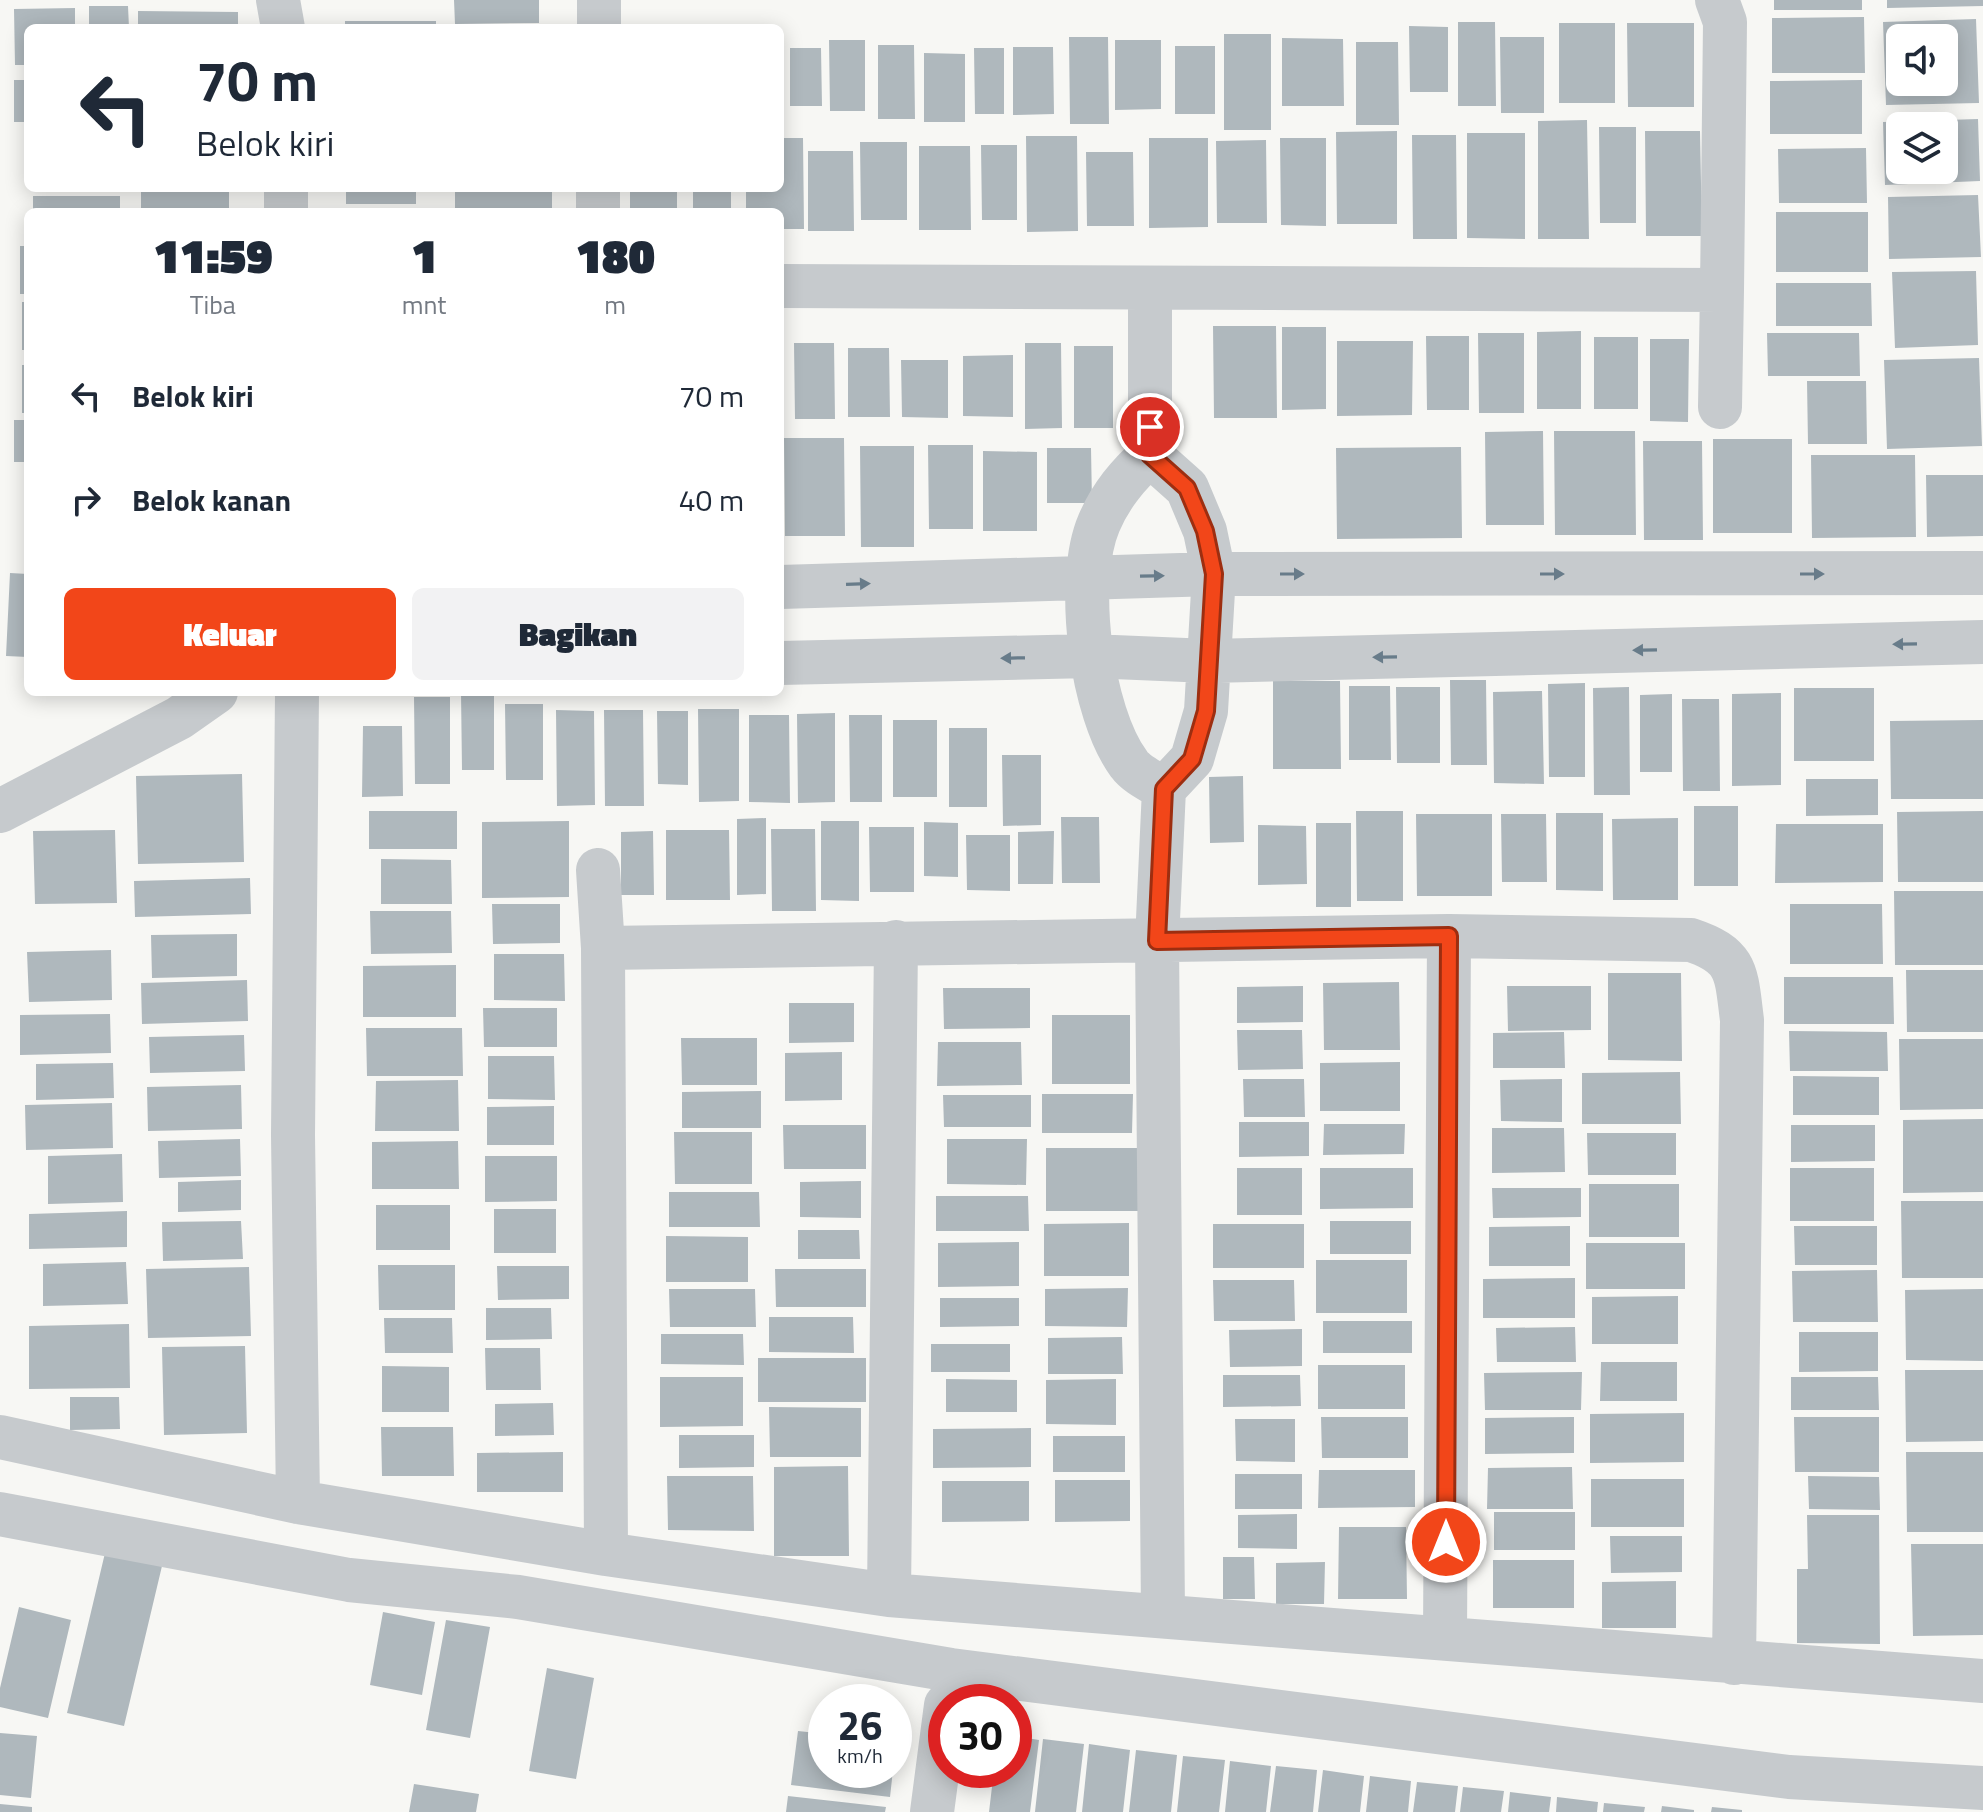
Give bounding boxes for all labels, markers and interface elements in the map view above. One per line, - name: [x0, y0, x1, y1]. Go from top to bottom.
- map controls: [1886, 24, 1958, 184]
- button: sound: [1886, 24, 1958, 96]
- text: 70 m: [196, 38, 318, 123]
- icon: left: [64, 56, 168, 160]
- button: layers: [1886, 112, 1958, 184]
- text: Belok kiri: [196, 115, 334, 170]
- text: 11:59: [153, 219, 273, 292]
- text: 1: [411, 219, 437, 292]
- text: 180: [576, 219, 655, 292]
- text: Tiba: [190, 285, 236, 324]
- text: mnt: [402, 285, 446, 324]
- text: m: [604, 285, 626, 324]
- text: Belok kiri: [132, 373, 254, 419]
- text: 70 m: [679, 373, 744, 419]
- icon: left: [64, 374, 108, 418]
- pin: [1116, 393, 1184, 461]
- icon: arrive: [1128, 405, 1172, 449]
- text: Belok kanan: [132, 477, 291, 523]
- text: 40 m: [679, 477, 744, 523]
- icon: right: [64, 478, 108, 522]
- one-way arrow: [1280, 568, 1305, 580]
- one-way arrow: [1540, 568, 1565, 580]
- one-way arrow: [1800, 568, 1825, 580]
- one-way arrow: [1140, 569, 1165, 582]
- one-way arrow: [846, 578, 871, 591]
- button: Keluar: [64, 588, 396, 680]
- button: Bagikan: [412, 588, 744, 680]
- one-way arrow: [1892, 637, 1917, 650]
- one-way arrow: [1632, 644, 1657, 657]
- one-way arrow: [1372, 650, 1397, 663]
- one-way arrow: [1000, 651, 1025, 664]
- position arrow: [1404, 1500, 1488, 1584]
- speed limit sign: 30: [928, 1684, 1032, 1788]
- text: 26: [838, 1695, 882, 1756]
- text: km/h: [837, 1740, 883, 1771]

